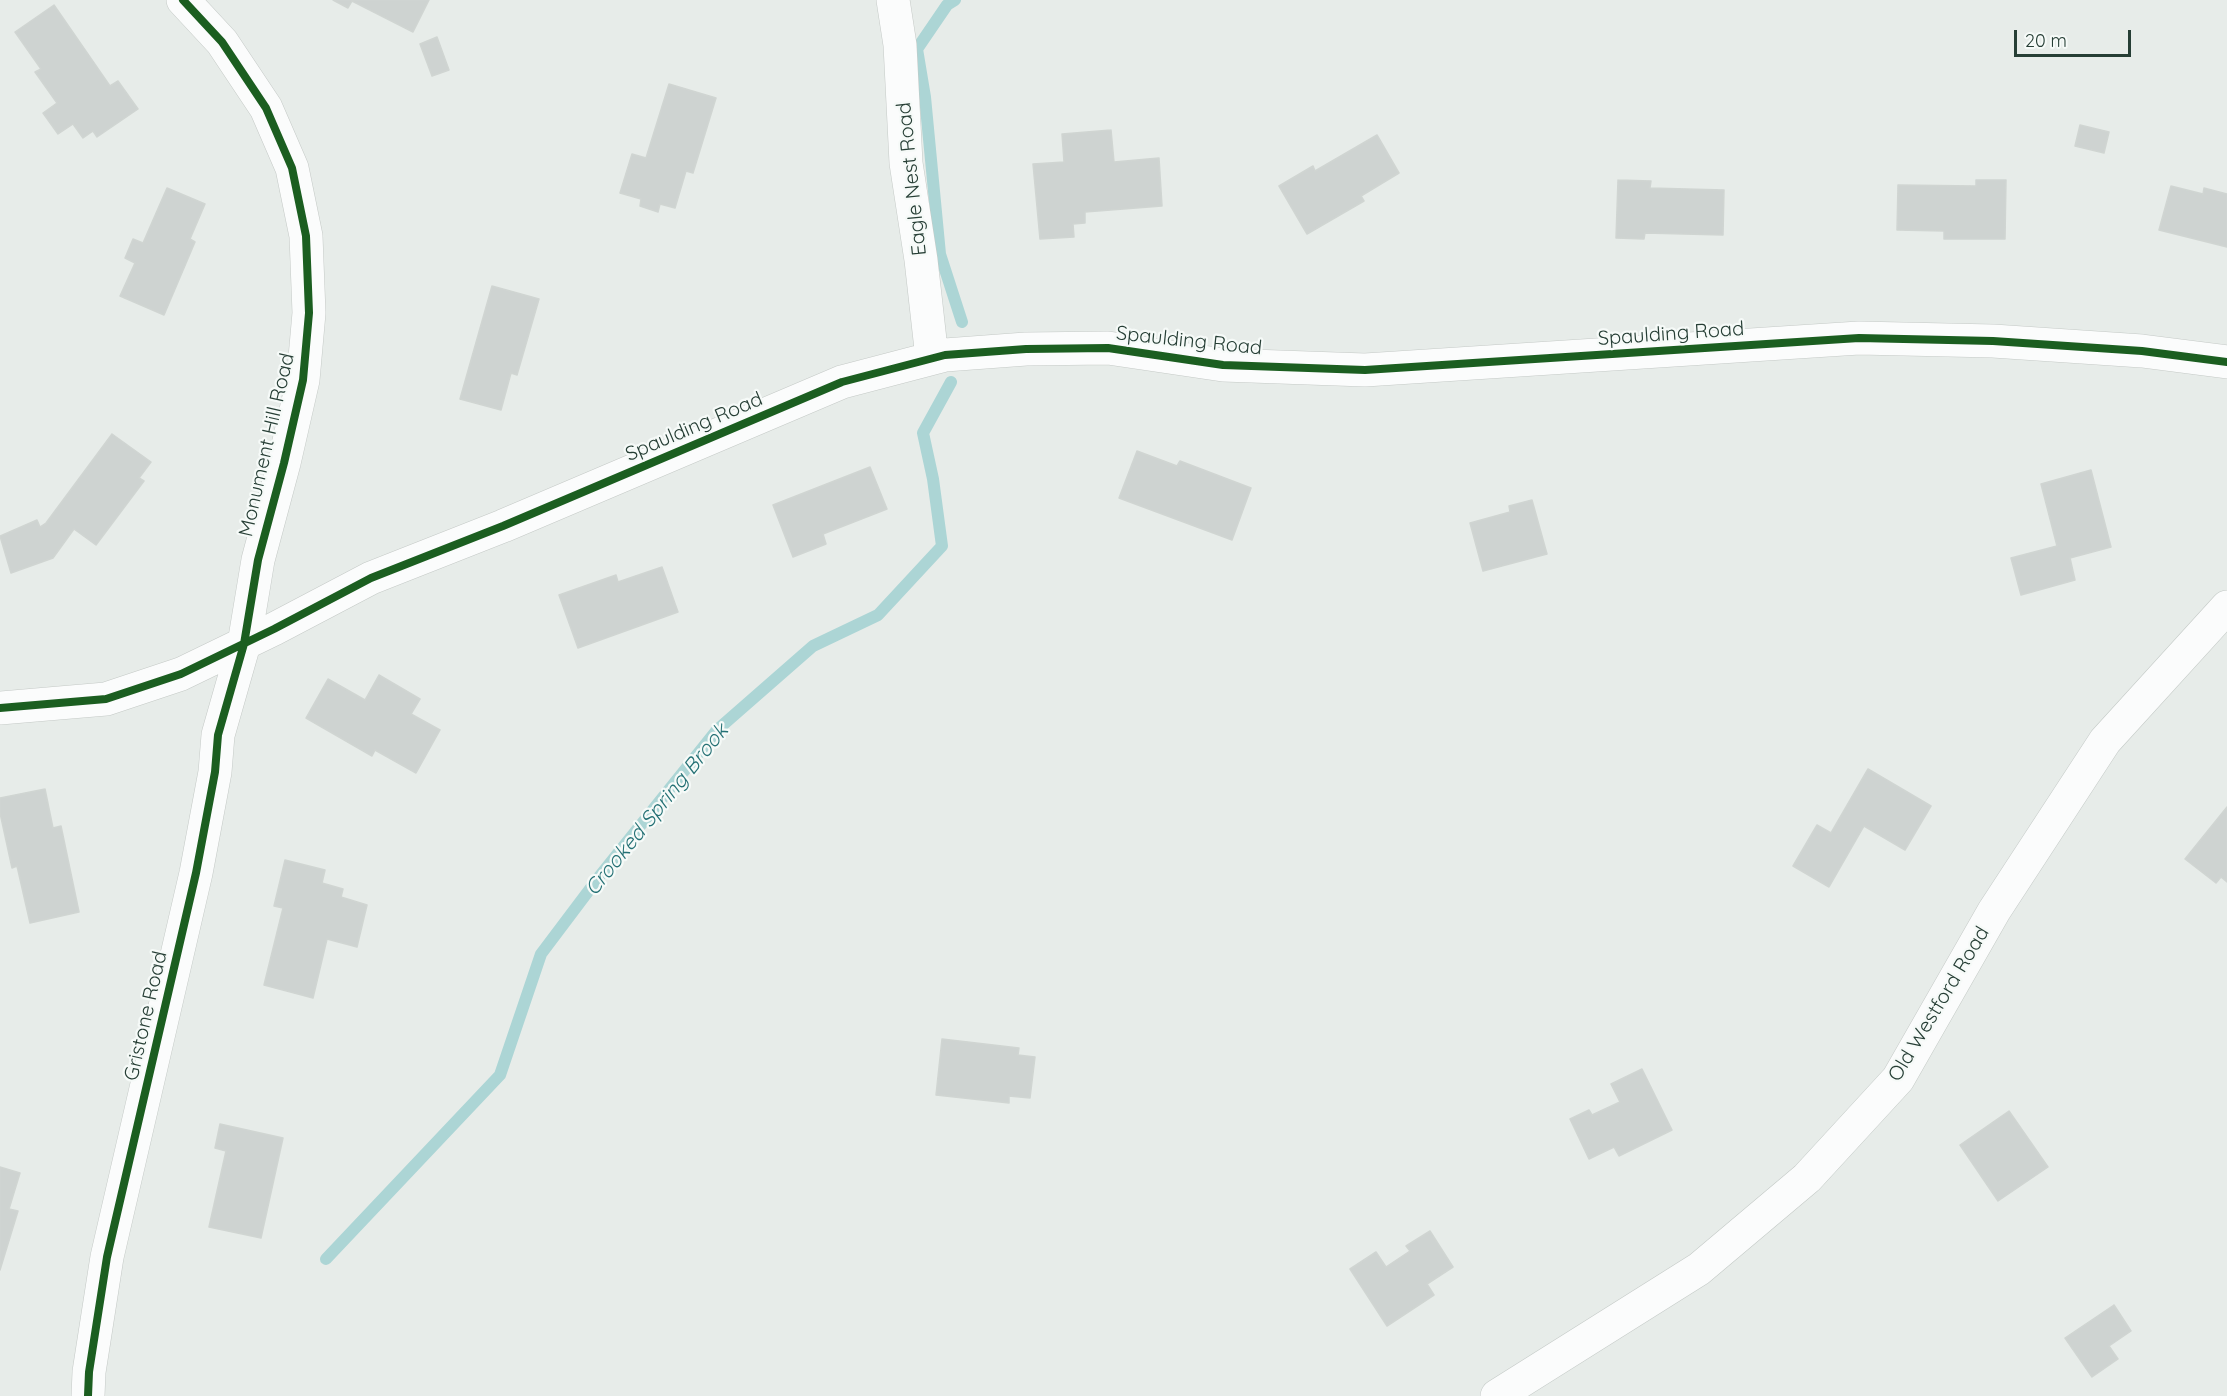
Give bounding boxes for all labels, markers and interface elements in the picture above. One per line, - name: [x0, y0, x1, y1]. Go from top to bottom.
- scale bar: [2017, 18, 2134, 56]
- text: 20 m: [2025, 29, 2067, 52]
- street label: Eagle Nest Road: [892, 101, 932, 257]
- street label: Spaulding Road: [1597, 317, 1745, 351]
- street label: Spaulding Road: [1115, 321, 1263, 361]
- street label: Monument Hill Road: [234, 351, 300, 539]
- street label: Spaulding Road: [622, 387, 766, 467]
- water label: Crooked Spring Brook: [580, 719, 734, 901]
- street label: Old Westford Road: [1883, 922, 1995, 1086]
- street label: Gristone Road: [119, 949, 173, 1083]

